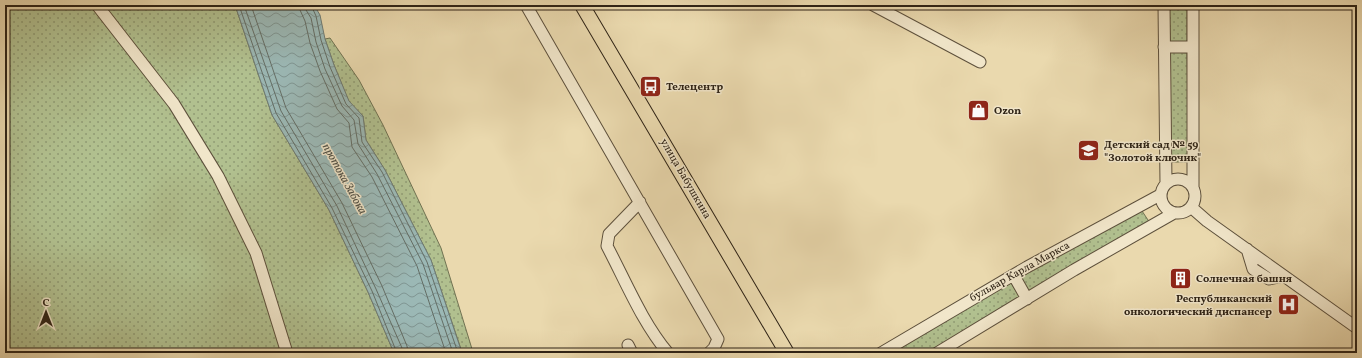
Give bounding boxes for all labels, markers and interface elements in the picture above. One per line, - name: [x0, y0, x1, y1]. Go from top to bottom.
- bus stop icon: Телецентр: [638, 74, 664, 100]
- place label: Телецентр: [666, 80, 723, 95]
- shop icon: Ozon: [965, 98, 991, 124]
- place label: Ozon: [994, 104, 1021, 119]
- street label: улица Бабушкина: [656, 136, 714, 222]
- school or university icon: Детский сад № 59 "Золотой ключик": [1075, 138, 1101, 164]
- place label: Детский сад № 59 "Золотой ключик": [1104, 138, 1201, 166]
- water label: протока Забока: [318, 141, 370, 218]
- street label: бульвар Карла Маркса: [967, 238, 1073, 306]
- building icon: Солнечная башня: [1167, 266, 1193, 292]
- place label: Солнечная башня: [1196, 272, 1292, 287]
- north arrow: [26, 292, 66, 332]
- place label: Республиканский онкологический диспансер: [1124, 292, 1272, 320]
- hospital icon: Республиканский онкологический диспансер: [1275, 292, 1301, 318]
- text: С: [42, 296, 50, 311]

